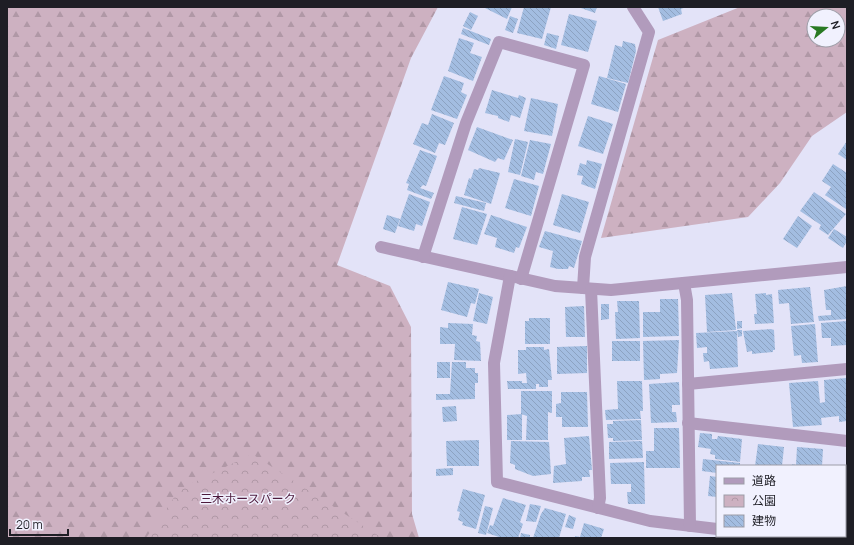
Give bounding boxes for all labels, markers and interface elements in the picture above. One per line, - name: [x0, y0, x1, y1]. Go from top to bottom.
- north arrow: [806, 8, 846, 48]
- text: N: [828, 19, 844, 31]
- legend: [716, 465, 846, 537]
- text: 道路: [752, 472, 776, 489]
- park label: 三木ホースパーク: [200, 490, 296, 507]
- text: 公園: [752, 492, 776, 509]
- scale bar: [10, 511, 68, 537]
- text: 建物: [752, 512, 776, 529]
- text: 20 m: [16, 516, 43, 533]

